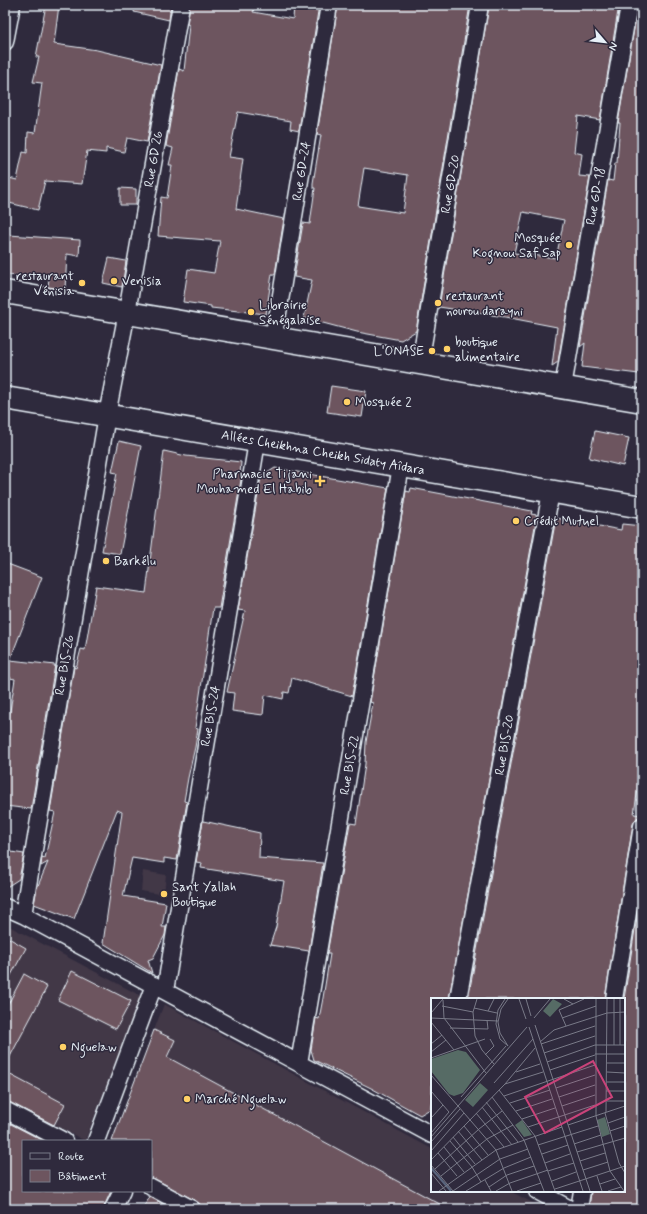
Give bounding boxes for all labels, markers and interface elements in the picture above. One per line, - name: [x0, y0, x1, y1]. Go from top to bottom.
- north arrow: [585, 22, 625, 62]
- text: N: [605, 40, 621, 53]
- street label: Rue GD 26: [141, 129, 167, 189]
- street label: Rue GD-24: [289, 140, 315, 202]
- street label: Rue GD-20: [437, 153, 465, 215]
- street label: Rue GD-18: [583, 166, 609, 226]
- place label: Mosquée Kognou Saf Sap: [472, 230, 561, 264]
- marker: Mosquée Kognou Saf Sap: [564, 240, 574, 250]
- place label: restaurant Vénisia: [16, 268, 74, 300]
- place label: Venisia: [122, 273, 162, 290]
- marker: Venisia: [109, 276, 119, 286]
- marker: restaurant Vénisia: [77, 278, 87, 288]
- place label: restaurant nourou darayni: [446, 288, 523, 320]
- place label: Librairie Sénégalaise: [259, 297, 321, 329]
- marker: restaurant nourou darayni: [433, 298, 443, 308]
- marker: Librairie Sénégalaise: [246, 307, 256, 317]
- place label: boutique alimentaire: [455, 334, 520, 366]
- place label: L'ONASE: [374, 343, 424, 360]
- marker: boutique alimentaire: [442, 344, 452, 354]
- marker: L'ONASE: [427, 346, 437, 356]
- place label: Mosquée 2: [355, 394, 412, 411]
- marker: Mosquée 2: [342, 397, 352, 407]
- street label: Allées Cheikhna Cheikh Sidaty Aîdara: [220, 427, 426, 479]
- place label: Pharmacie Tijani Mouhamed El Habib: [197, 466, 312, 498]
- marker: Pharmacie Tijani Mouhamed El Habib: [315, 476, 325, 486]
- place label: Crédit Mutuel: [524, 513, 599, 530]
- marker: Crédit Mutuel: [511, 516, 521, 526]
- place label: Barkélu: [114, 553, 156, 570]
- marker: Barkélu: [101, 556, 111, 566]
- street label: Rue BIS-26: [51, 633, 79, 697]
- street label: Rue BIS-24: [197, 684, 225, 748]
- street label: Rue BIS-20: [491, 713, 519, 777]
- street label: Rue BIS-22: [336, 734, 364, 796]
- place label: Sant Yallah Boutique: [172, 879, 236, 911]
- marker: Sant Yallah Boutique: [159, 889, 169, 899]
- inset map: [431, 998, 625, 1192]
- place label: Nguelaw: [71, 1039, 117, 1058]
- marker: Nguelaw: [58, 1042, 68, 1052]
- place label: Marché Nguelaw: [195, 1091, 286, 1110]
- marker: Marché Nguelaw: [182, 1094, 192, 1104]
- legend: [22, 1140, 152, 1192]
- text: Route: [58, 1149, 84, 1165]
- text: Bâtiment: [58, 1169, 107, 1185]

